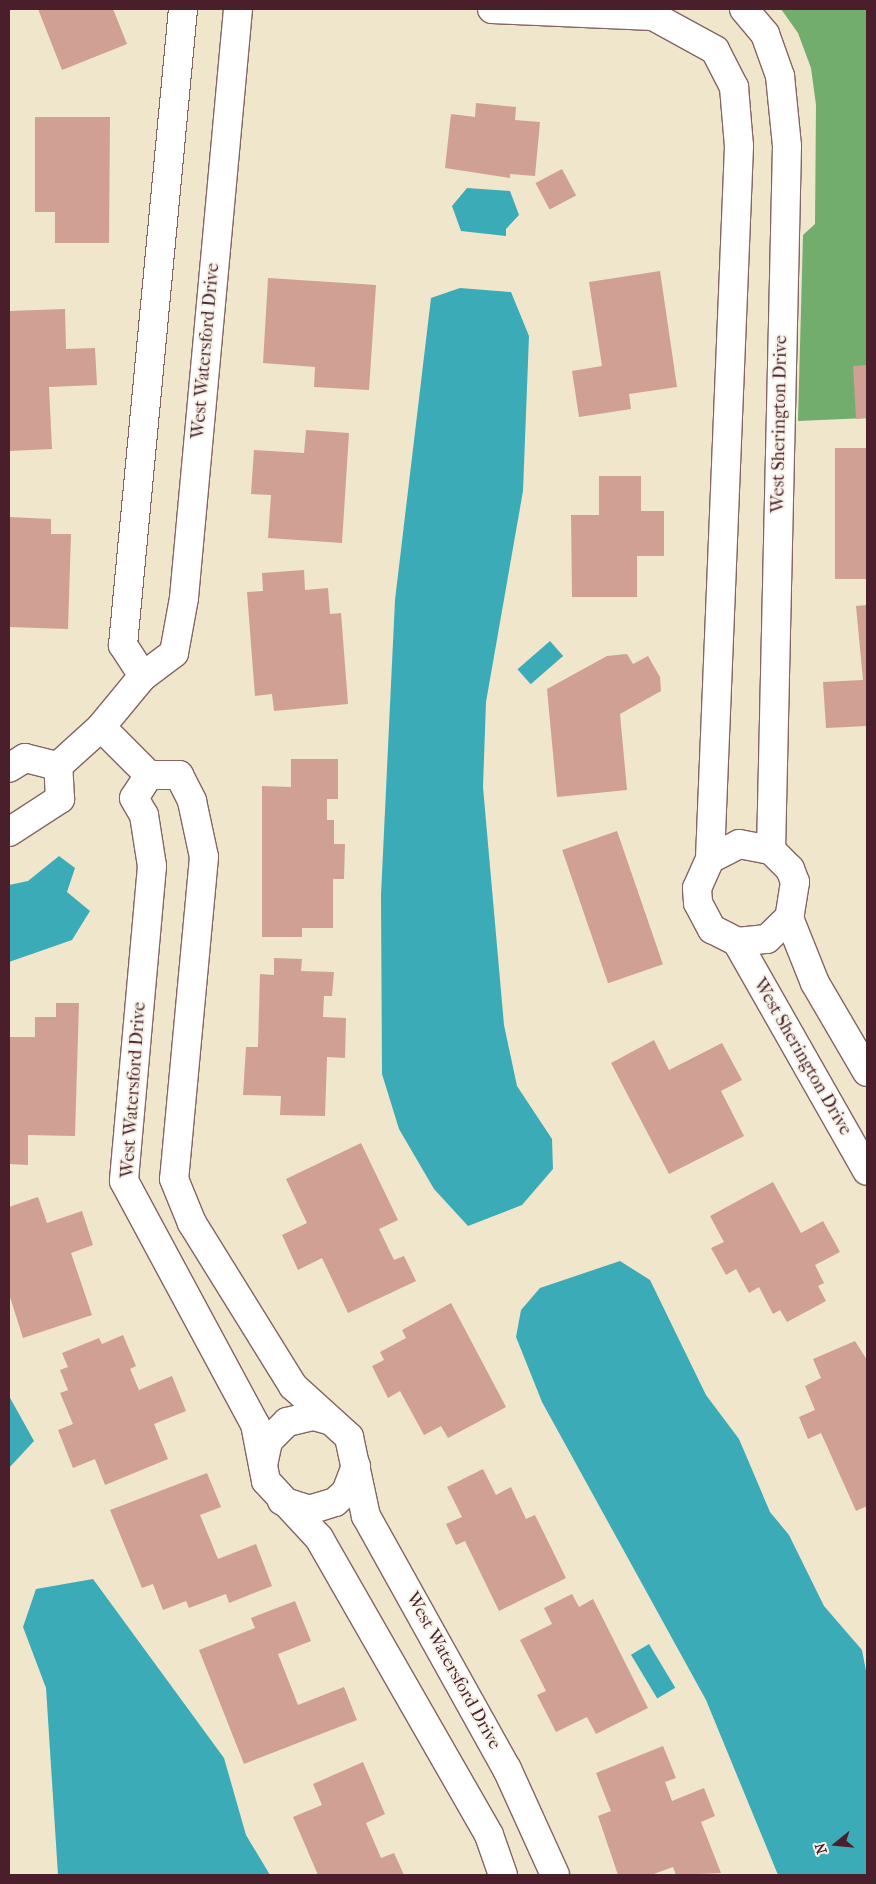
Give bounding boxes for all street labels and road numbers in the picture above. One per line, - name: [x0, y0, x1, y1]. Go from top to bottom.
- street label: West Watersford Drive: [188, 262, 224, 440]
- street label: West Sherington Drive: [768, 335, 792, 513]
- street label: West Sherington Drive: [748, 975, 856, 1139]
- street label: West Watersford Drive: [117, 1001, 151, 1179]
- street label: West Watersford Drive: [401, 1589, 505, 1753]

